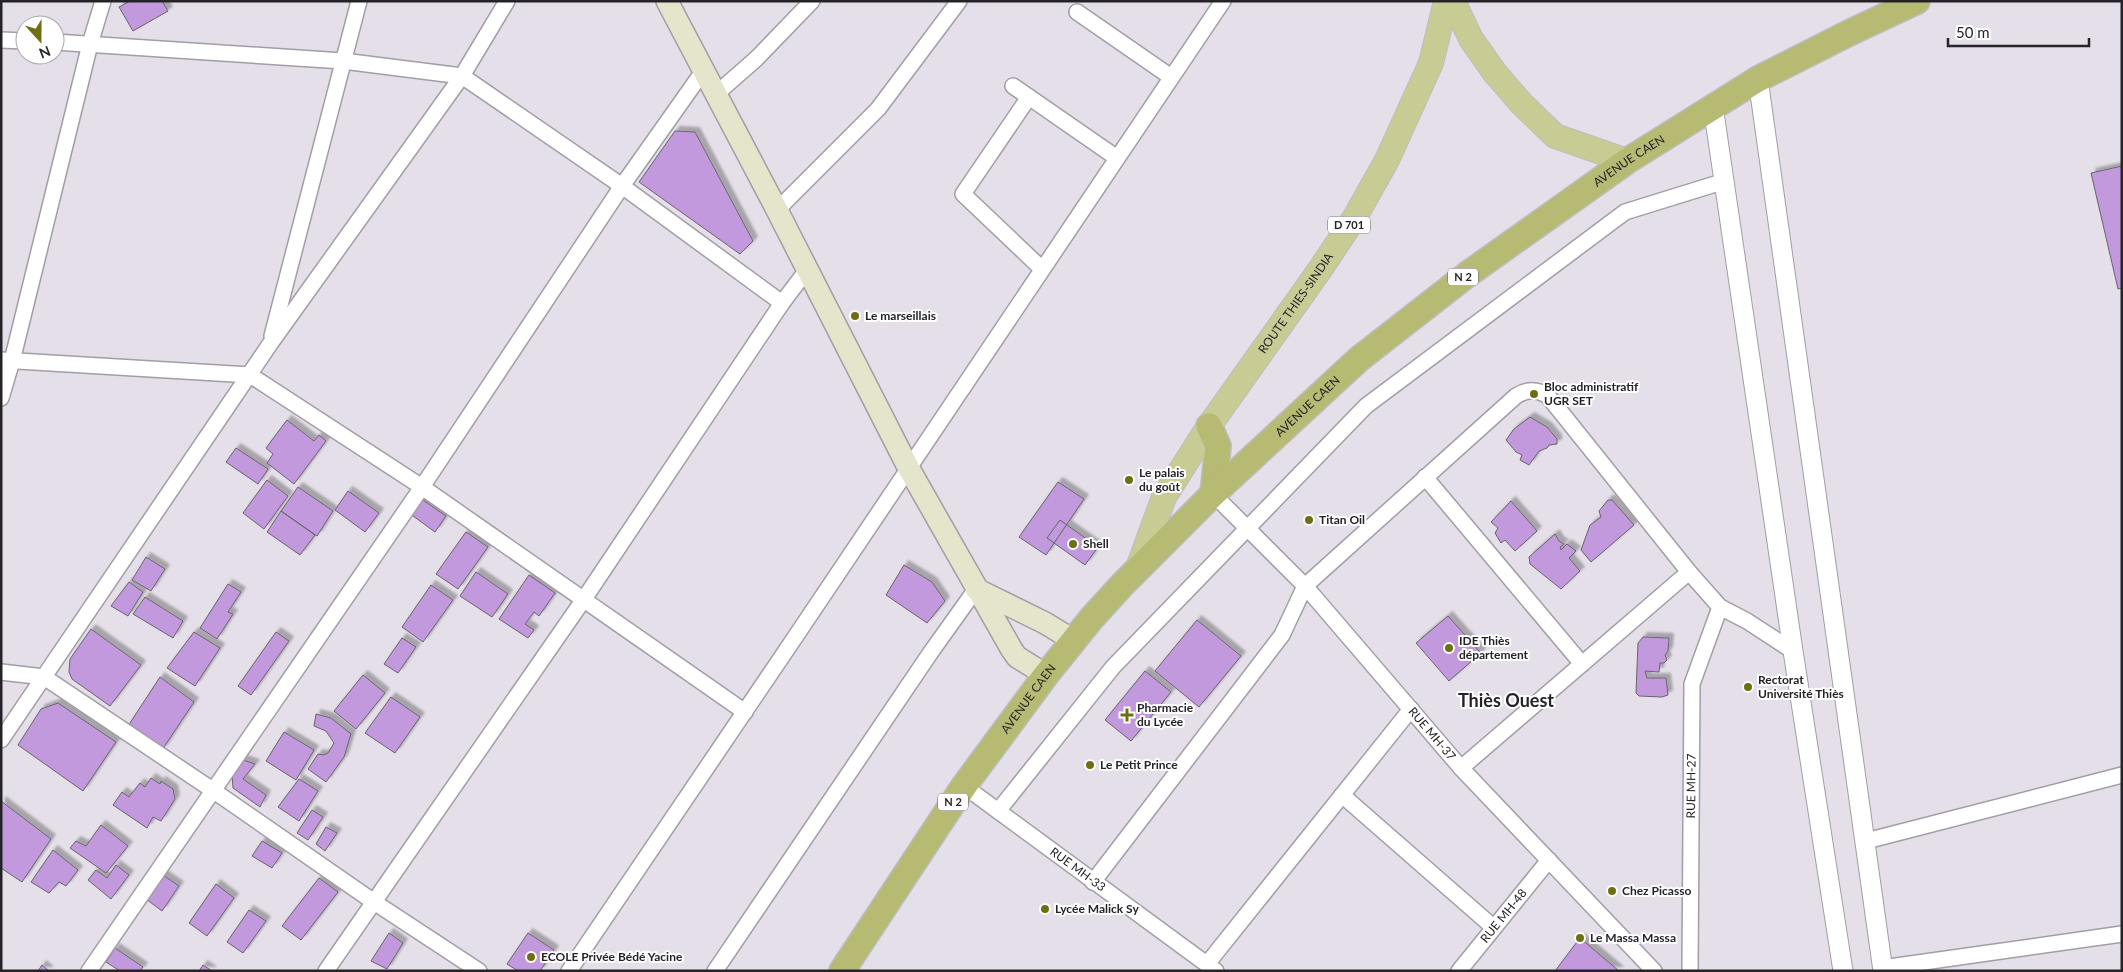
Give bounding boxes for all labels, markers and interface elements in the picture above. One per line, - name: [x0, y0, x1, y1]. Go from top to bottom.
- north arrow: [15, 15, 65, 65]
- scale bar: [1948, 15, 2089, 47]
- text: 50 m: [1956, 23, 1990, 41]
- text: N: [37, 43, 53, 62]
- street label: AVENUE CAEN: [1590, 131, 1667, 190]
- road number: D 701: [1328, 216, 1370, 234]
- street label: ROUTE THIES-SINDIA: [1255, 249, 1337, 356]
- road number: N 2: [1448, 268, 1478, 286]
- place label: Le marseillais: [865, 308, 936, 323]
- marker: Le marseillais: [849, 310, 861, 322]
- street label: AVENUE CAEN: [1272, 373, 1343, 440]
- place label: Bloc administratif UGR SET: [1544, 379, 1639, 408]
- marker: Bloc administratif UGR SET: [1528, 388, 1540, 400]
- place label: Le palais du goût: [1139, 465, 1185, 494]
- marker: Le palais du goût: [1123, 474, 1135, 486]
- place label: Titan Oil: [1319, 512, 1365, 527]
- marker: Titan Oil: [1303, 514, 1315, 526]
- place label: Shell: [1083, 536, 1109, 551]
- marker: Shell: [1067, 538, 1079, 550]
- place label: IDE Thiès département: [1459, 633, 1529, 662]
- marker: IDE Thiès département: [1443, 642, 1455, 654]
- street label: AVENUE CAEN: [997, 661, 1059, 736]
- place label: Rectorat Université Thiès: [1758, 672, 1844, 701]
- marker: Rectorat Université Thiès: [1742, 681, 1754, 693]
- district label: Thiès Ouest: [1458, 689, 1554, 711]
- place label: Pharmacie du Lycée: [1137, 700, 1194, 729]
- street label: RUE MH-37: [1405, 704, 1459, 763]
- marker: Pharmacie du Lycée: [1121, 709, 1133, 721]
- street label: RUE MH-27: [1683, 753, 1699, 819]
- place label: Le Petit Prince: [1100, 757, 1178, 772]
- marker: Le Petit Prince: [1084, 759, 1096, 771]
- road number: N 2: [938, 794, 968, 810]
- street label: RUE MH-33: [1047, 844, 1109, 894]
- place label: Chez Picasso: [1622, 883, 1691, 898]
- marker: Chez Picasso: [1606, 885, 1618, 897]
- street label: RUE MH-48: [1477, 886, 1530, 946]
- place label: Lycée Malick Sy: [1055, 901, 1139, 916]
- marker: Lycée Malick Sy: [1039, 903, 1051, 915]
- place label: Le Massa Massa: [1590, 930, 1676, 945]
- marker: Le Massa Massa: [1574, 932, 1586, 944]
- place label: ECOLE Privée Bédé Yacine: [541, 949, 683, 964]
- marker: ECOLE Privée Bédé Yacine: [525, 951, 537, 963]

